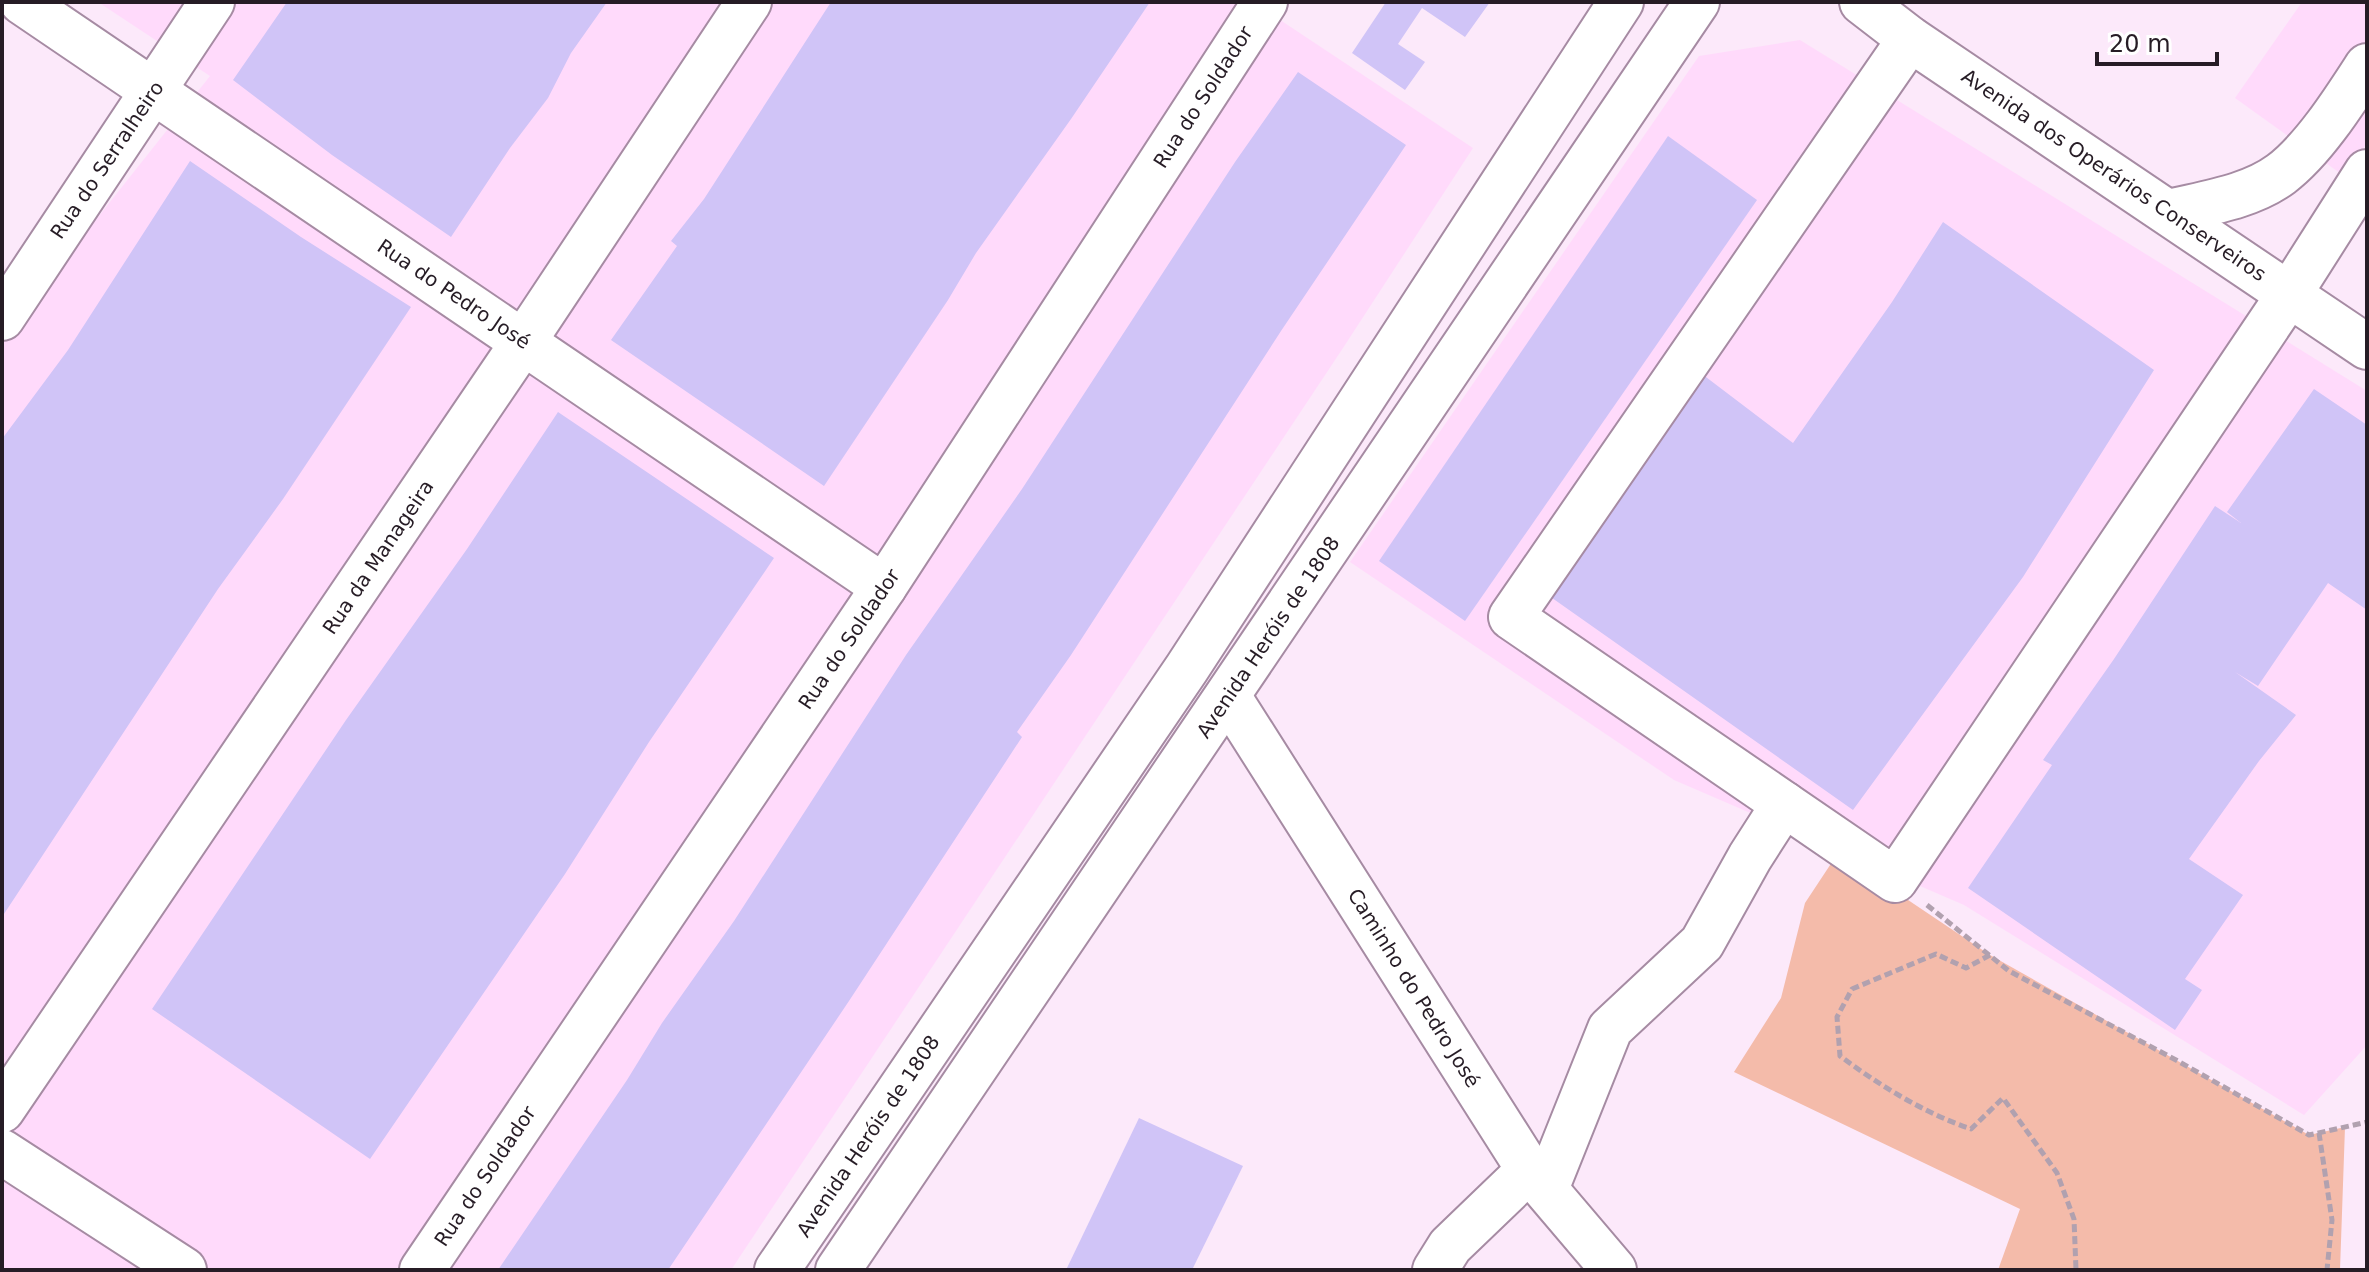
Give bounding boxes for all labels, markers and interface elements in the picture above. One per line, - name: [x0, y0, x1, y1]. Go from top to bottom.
- scale bar: [2097, 16, 2217, 66]
- street label: Rua do Soldador: [1148, 21, 1258, 172]
- text: 20 m: [2109, 30, 2171, 58]
- street label: Avenida dos Operários Conserveiros: [1957, 64, 2271, 286]
- street label: Rua do Serralheiro: [45, 77, 169, 243]
- street label: Rua do Pedro José: [373, 234, 535, 354]
- street label: Rua da Manageira: [317, 475, 439, 639]
- street label: Avenida Heróis de 1808: [1191, 532, 1345, 742]
- street label: Rua do Soldador: [793, 564, 905, 714]
- street label: Caminho do Pedro José: [1343, 884, 1485, 1092]
- street label: Avenida Heróis de 1808: [791, 1031, 945, 1241]
- street label: Rua do Soldador: [429, 1101, 541, 1251]

